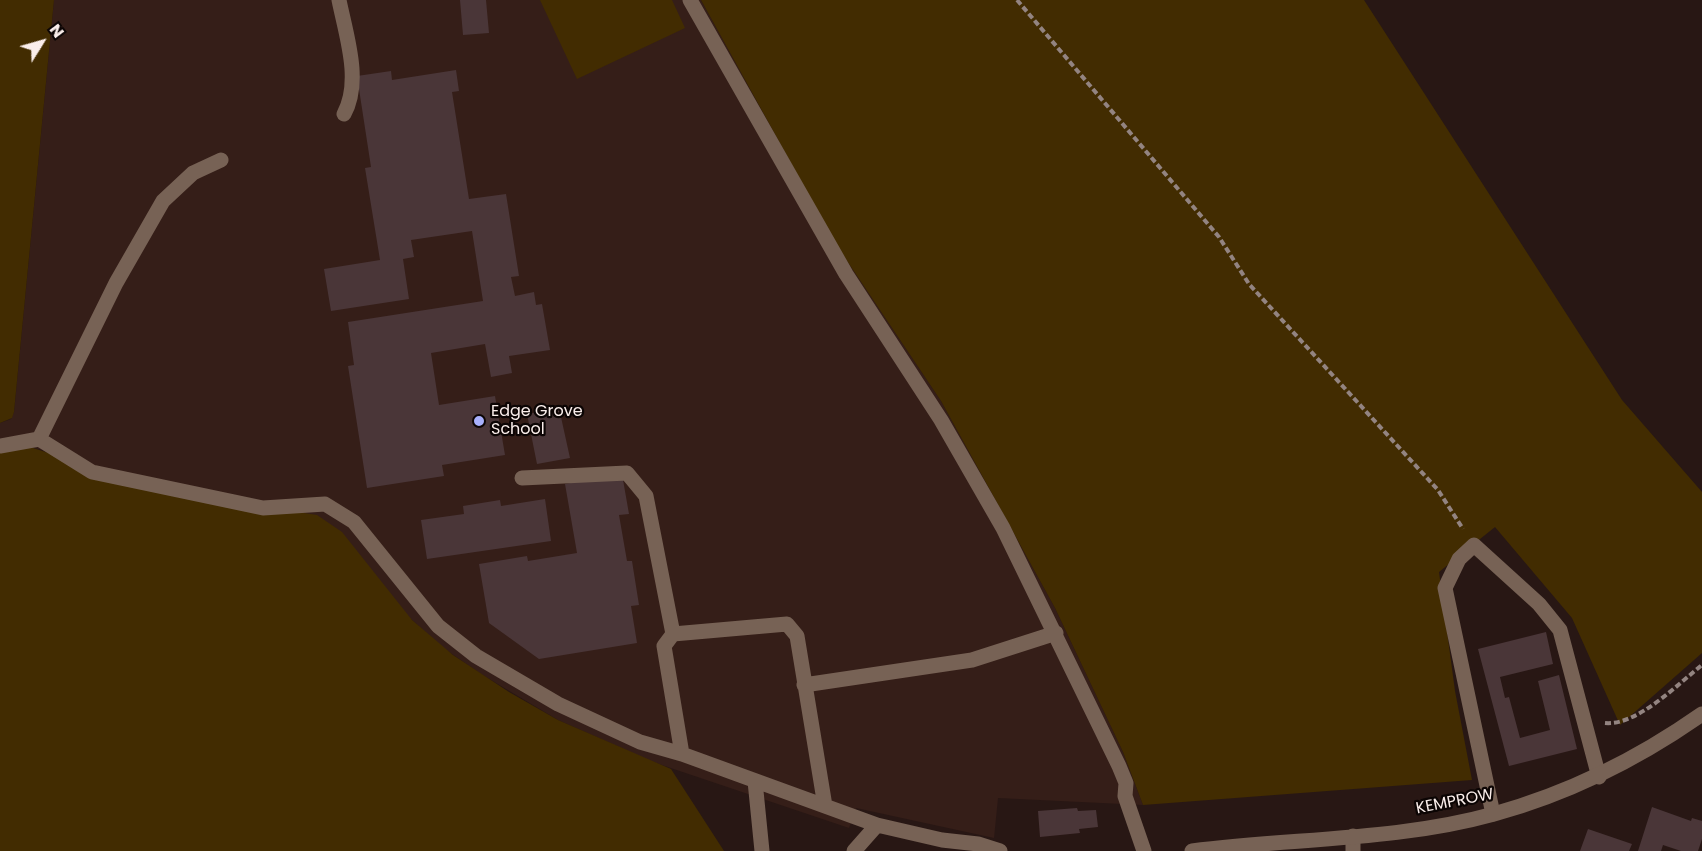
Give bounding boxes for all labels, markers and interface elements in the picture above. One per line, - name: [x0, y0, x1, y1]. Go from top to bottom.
- north arrow: [12, 12, 72, 72]
- text: N: [44, 19, 70, 43]
- place label: Edge Grove School: [491, 402, 583, 440]
- marker: Edge Grove School: [472, 414, 486, 428]
- street label: KEMPROW: [1415, 785, 1495, 819]

